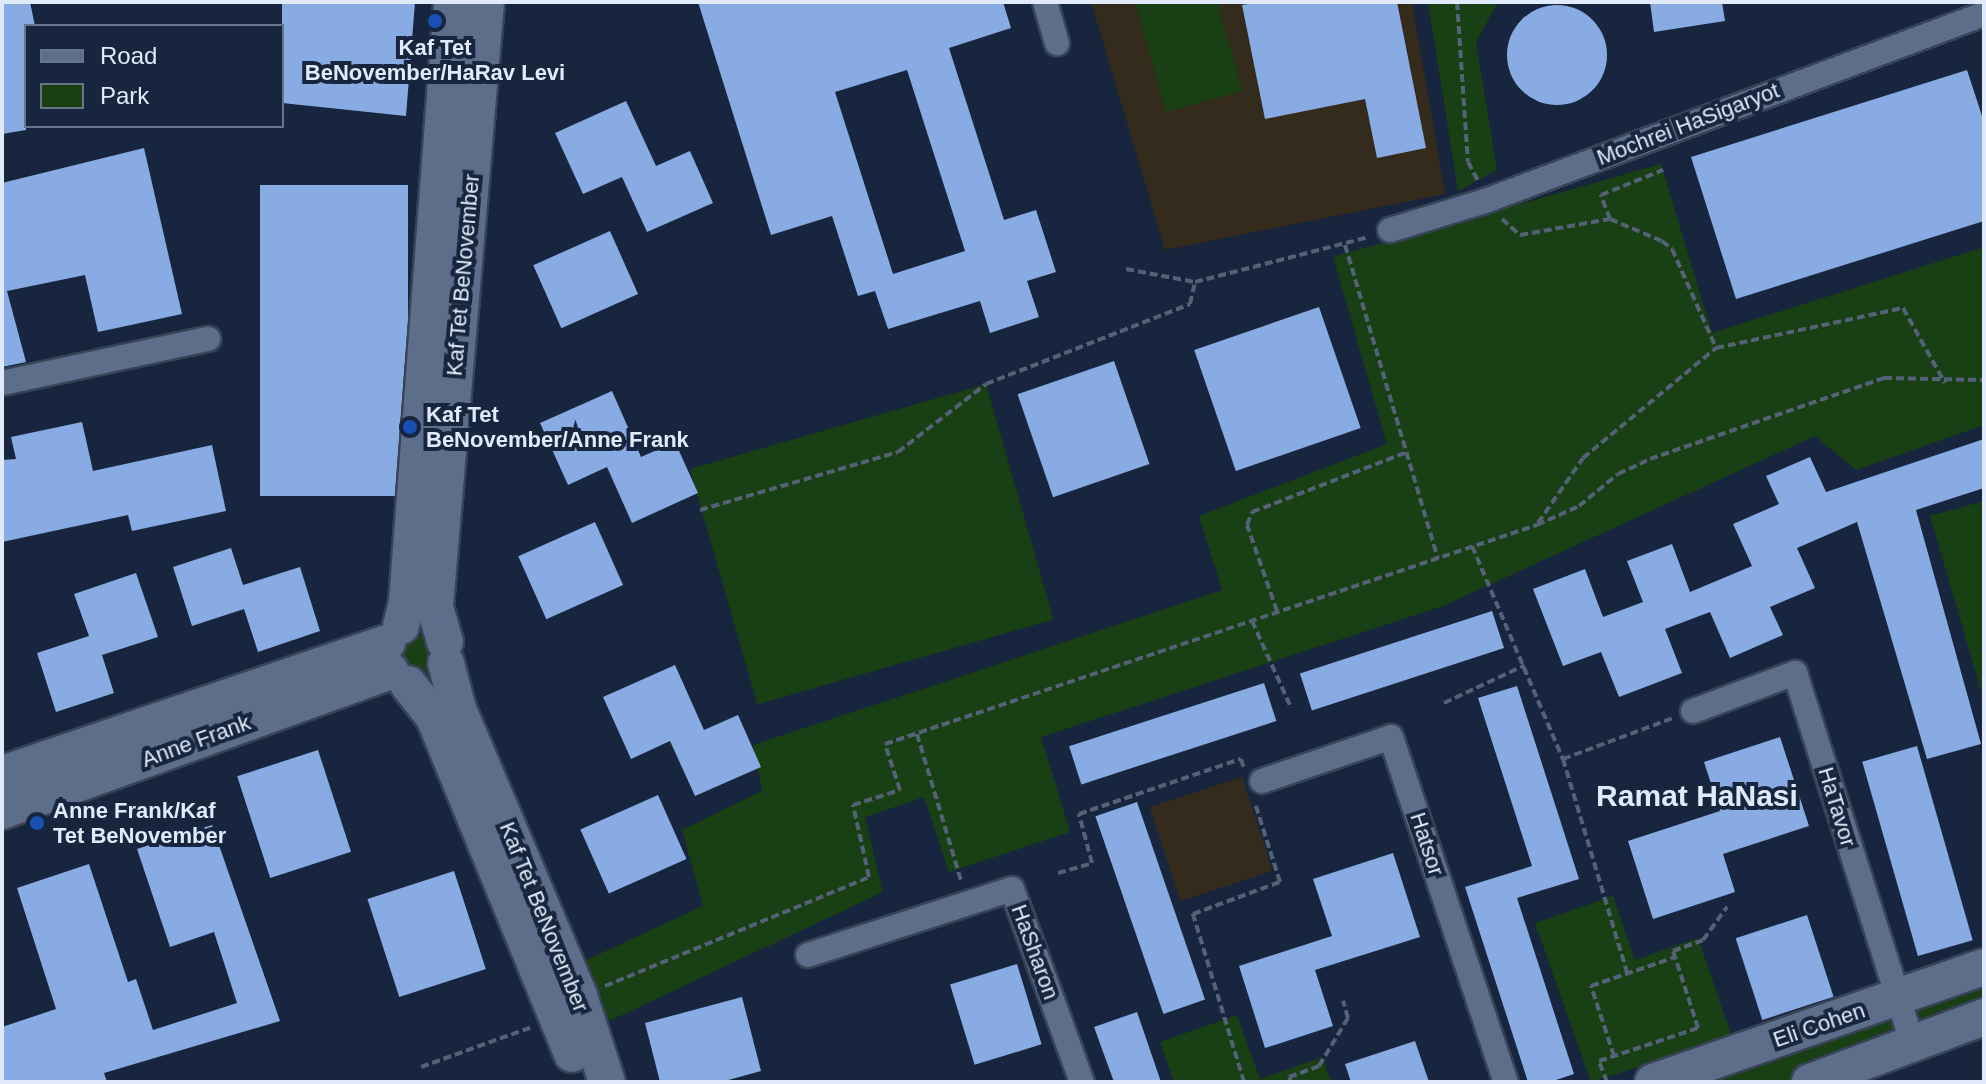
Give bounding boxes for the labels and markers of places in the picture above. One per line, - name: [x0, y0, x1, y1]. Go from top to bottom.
- marker: Kaf Tet BeNovember/HaRav Levi: [426, 12, 444, 30]
- place label: Kaf Tet BeNovember/HaRav Levi: [305, 34, 565, 86]
- place label: Kaf Tet BeNovember/Anne Frank: [426, 401, 689, 452]
- marker: Kaf Tet BeNovember/Anne Frank: [401, 418, 419, 436]
- place label: Anne Frank/Kaf Tet BeNovember: [53, 797, 226, 848]
- marker: Anne Frank/Kaf Tet BeNovember: [28, 814, 46, 832]

